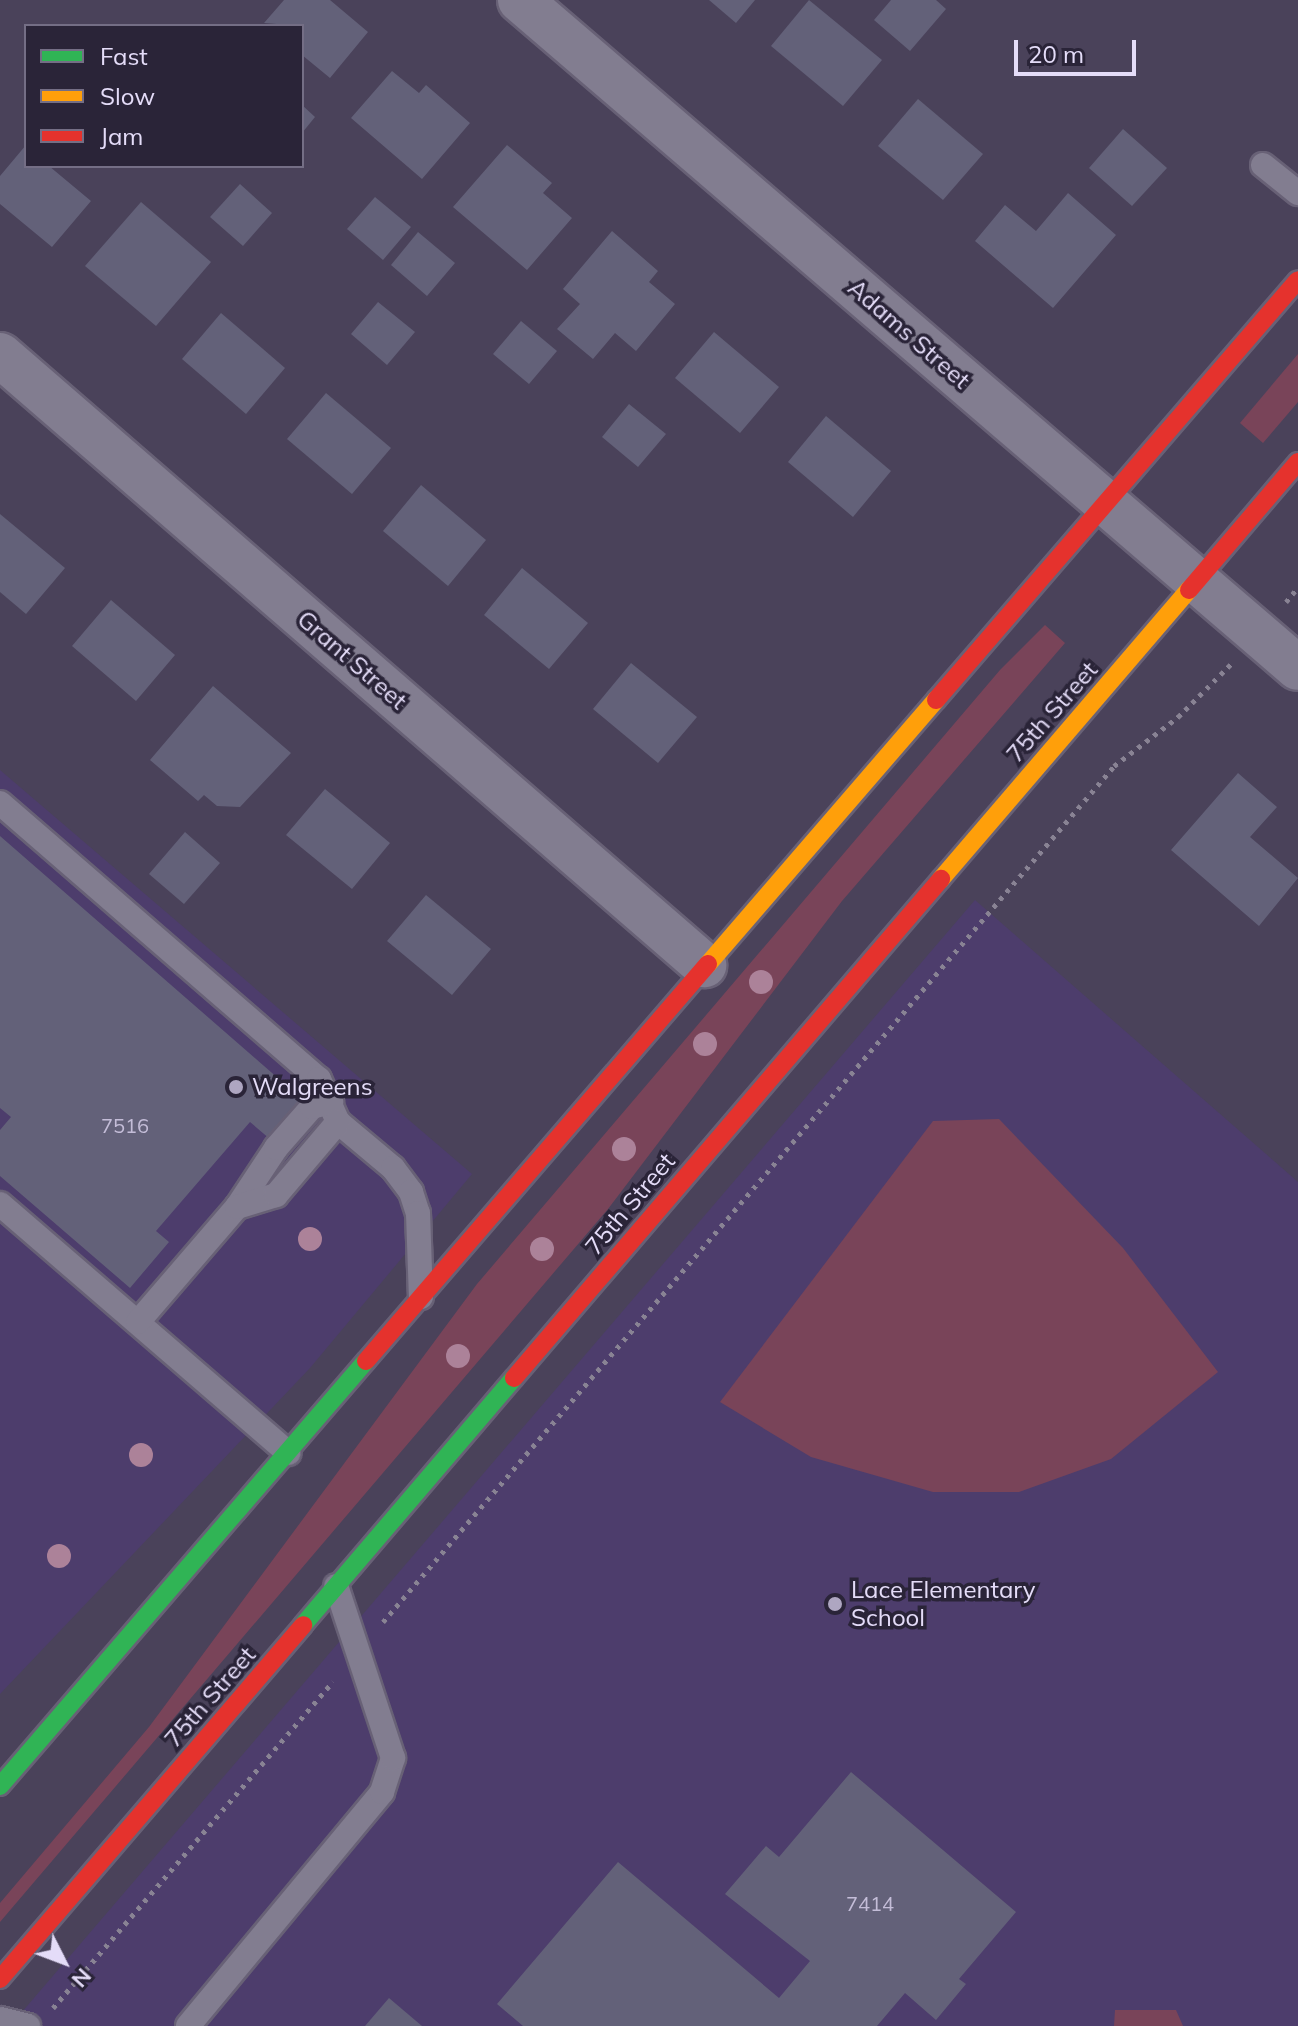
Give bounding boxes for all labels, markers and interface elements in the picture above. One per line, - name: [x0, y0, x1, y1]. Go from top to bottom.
- legend: [24, 24, 304, 168]
- scale bar: [1018, 24, 1140, 74]
- text: 20 m: [1028, 39, 1084, 69]
- text: Fast: [100, 41, 148, 71]
- text: Slow: [100, 81, 155, 111]
- text: Jam: [100, 121, 143, 151]
- street label: Adams Street: [842, 273, 976, 395]
- street label: Grant Street: [291, 605, 413, 715]
- street label: 75th Street: [1000, 656, 1104, 768]
- place label: Walgreens: [252, 1073, 373, 1101]
- marker: Walgreens: [227, 1078, 245, 1096]
- house number: 7516: [101, 1113, 149, 1137]
- street label: 75th Street: [579, 1147, 681, 1261]
- place label: Lace Elementary School: [851, 1576, 1035, 1632]
- marker: Lace Elementary School: [826, 1595, 844, 1613]
- street label: 75th Street: [158, 1641, 262, 1753]
- house number: 7414: [846, 1891, 894, 1915]
- north arrow: [24, 1922, 104, 2002]
- text: N: [66, 1963, 98, 1994]

